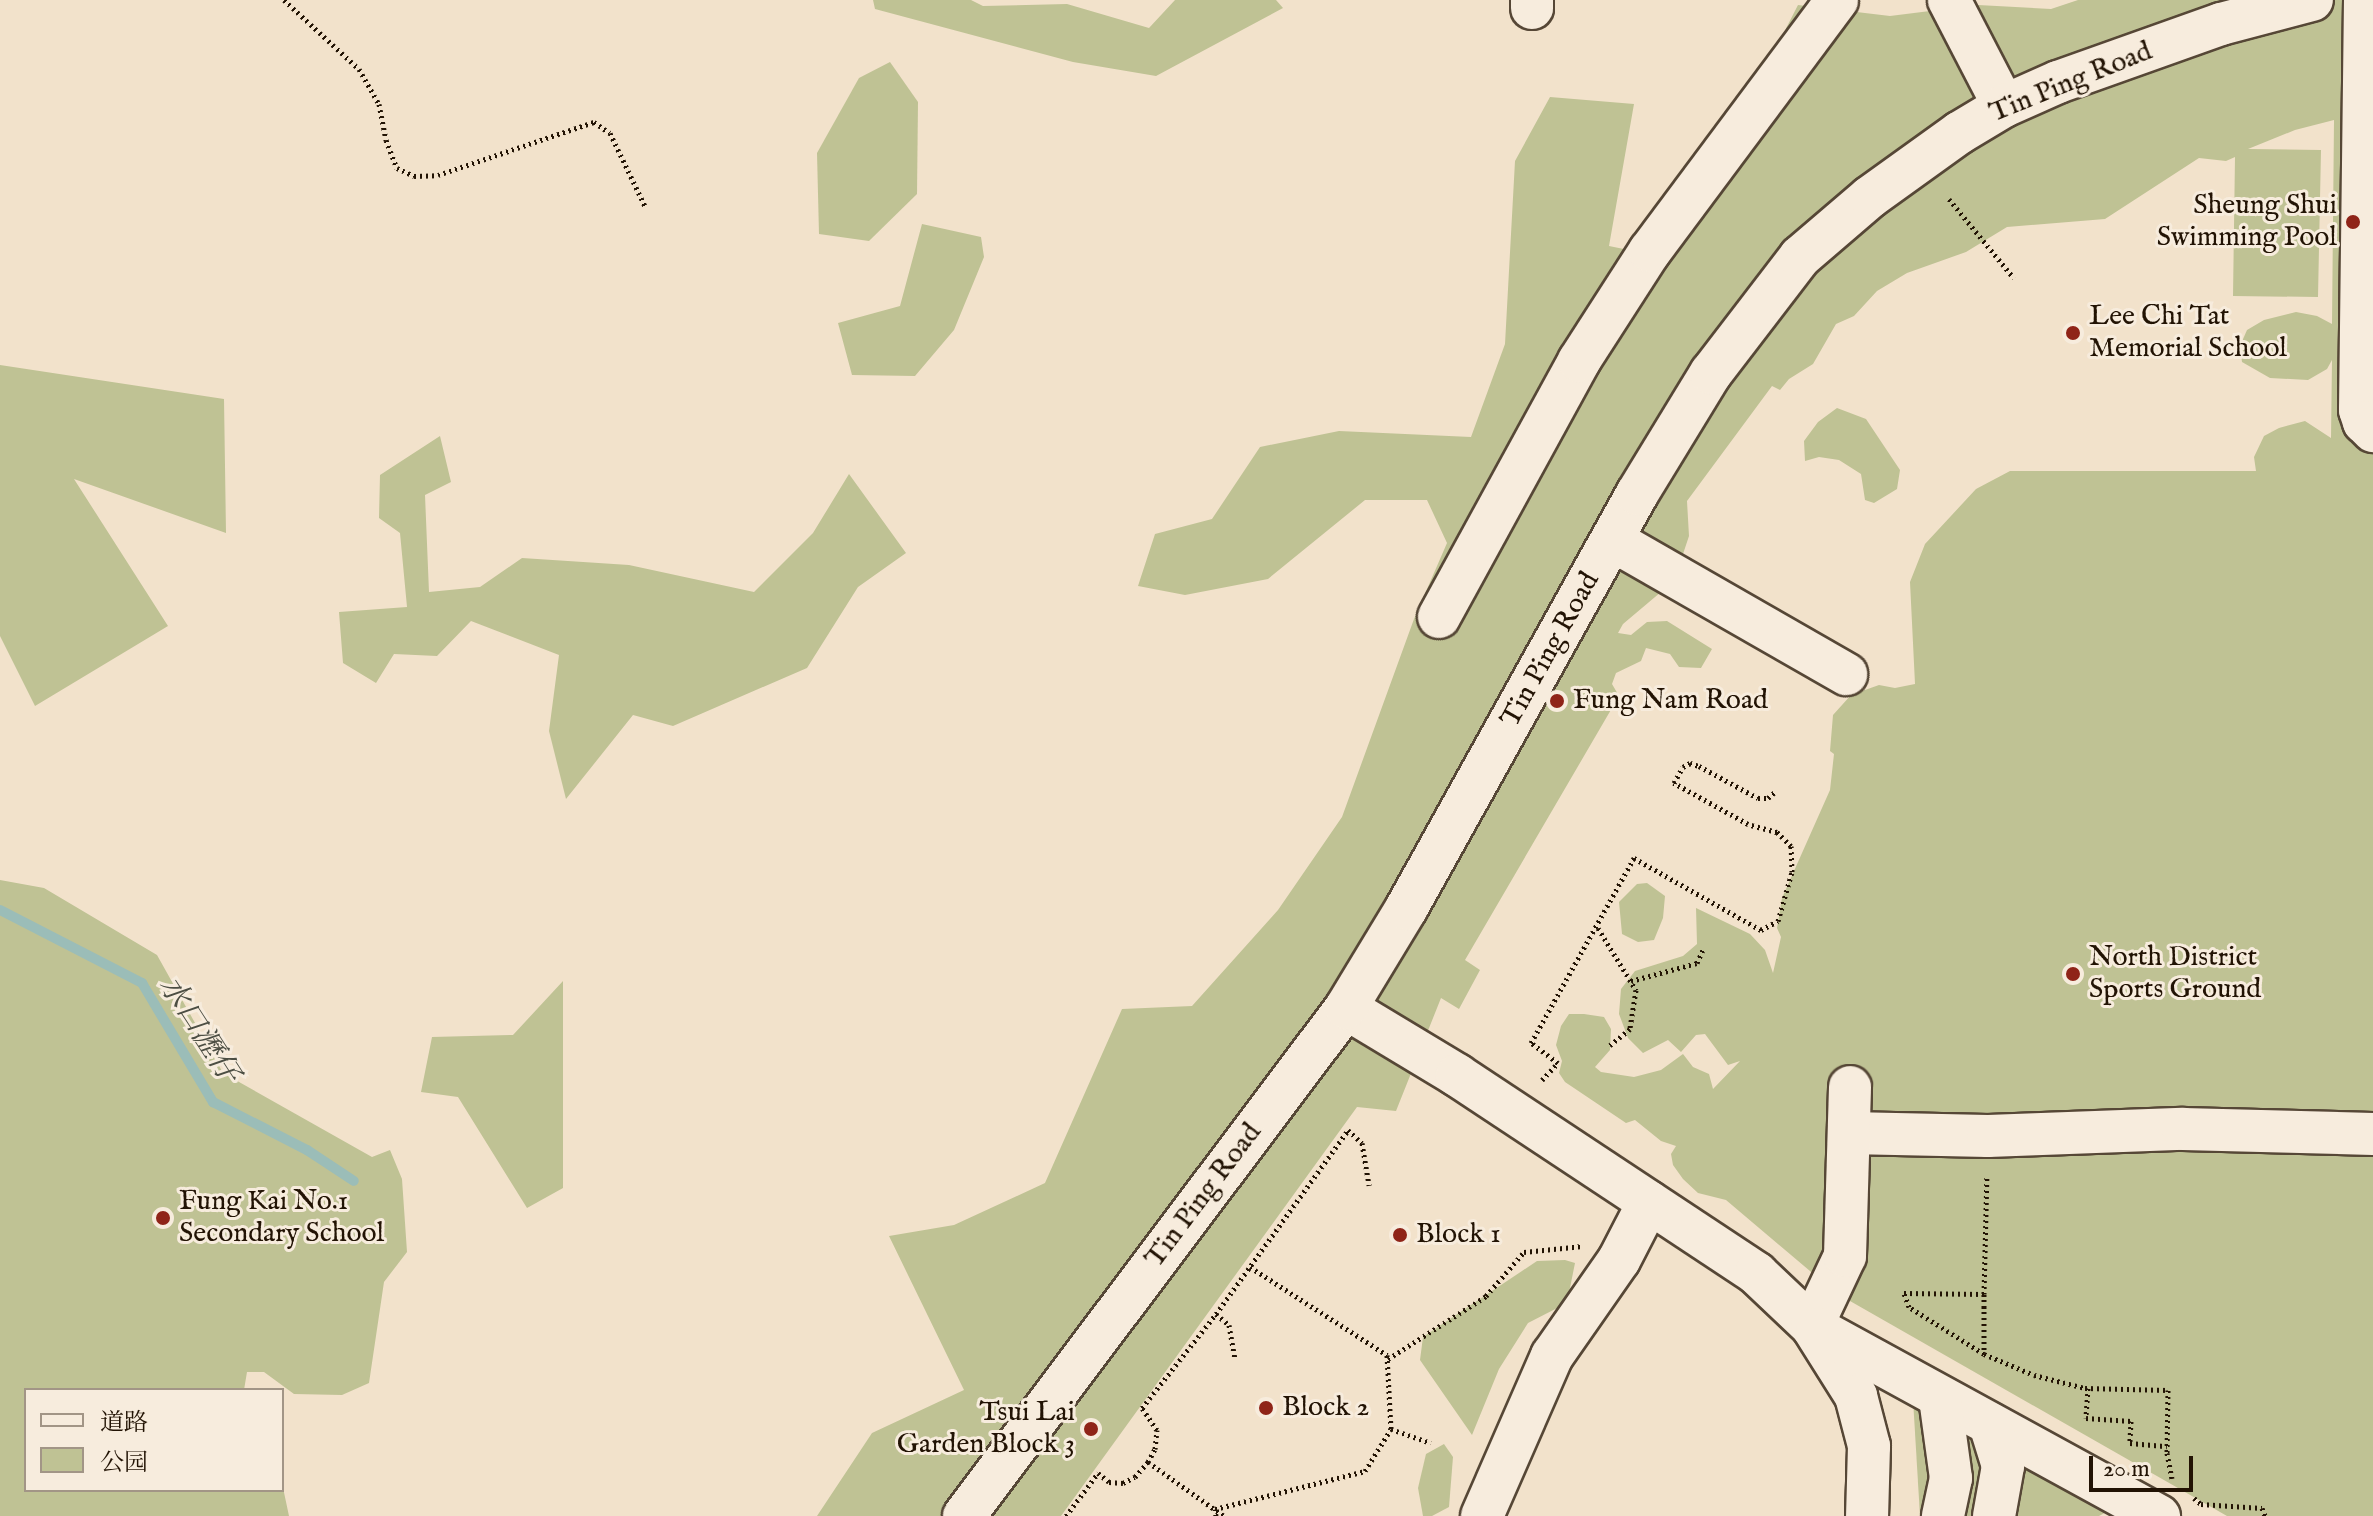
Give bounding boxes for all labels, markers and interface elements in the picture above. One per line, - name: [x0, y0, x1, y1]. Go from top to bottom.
- street label: Tin Ping Road: [1985, 35, 2157, 131]
- place label: Sheung Shui Swimming Pool: [2157, 189, 2337, 255]
- marker: Sheung Shui Swimming Pool: [2344, 213, 2362, 231]
- place label: Lee Chi Tat Memorial School: [2089, 300, 2287, 366]
- marker: Lee Chi Tat Memorial School: [2064, 324, 2082, 342]
- street label: Tin Ping Road: [1495, 567, 1607, 733]
- place label: Fung Nam Road: [1573, 684, 1768, 718]
- marker: Fung Nam Road: [1548, 692, 1566, 710]
- place label: North District Sports Ground: [2089, 941, 2261, 1007]
- marker: North District Sports Ground: [2064, 965, 2082, 983]
- water label: 水口瀝仔: [150, 970, 246, 1090]
- street label: Tin Ping Road: [1139, 1117, 1269, 1275]
- place label: Fung Kai No.1 Secondary School: [179, 1185, 384, 1251]
- marker: Fung Kai No.1 Secondary School: [154, 1209, 172, 1227]
- place label: Block 1: [1416, 1218, 1501, 1252]
- marker: Block 1: [1391, 1226, 1409, 1244]
- legend: [24, 1388, 284, 1492]
- place label: Block 2: [1282, 1391, 1369, 1425]
- place label: Tsui Lai Garden Block 3: [897, 1396, 1075, 1462]
- marker: Block 2: [1257, 1399, 1275, 1417]
- text: 道路: [100, 1408, 148, 1439]
- marker: Tsui Lai Garden Block 3: [1082, 1420, 1100, 1438]
- scale bar: [2093, 1440, 2197, 1490]
- text: 公园: [100, 1448, 148, 1479]
- text: 20 m: [2103, 1454, 2150, 1485]

